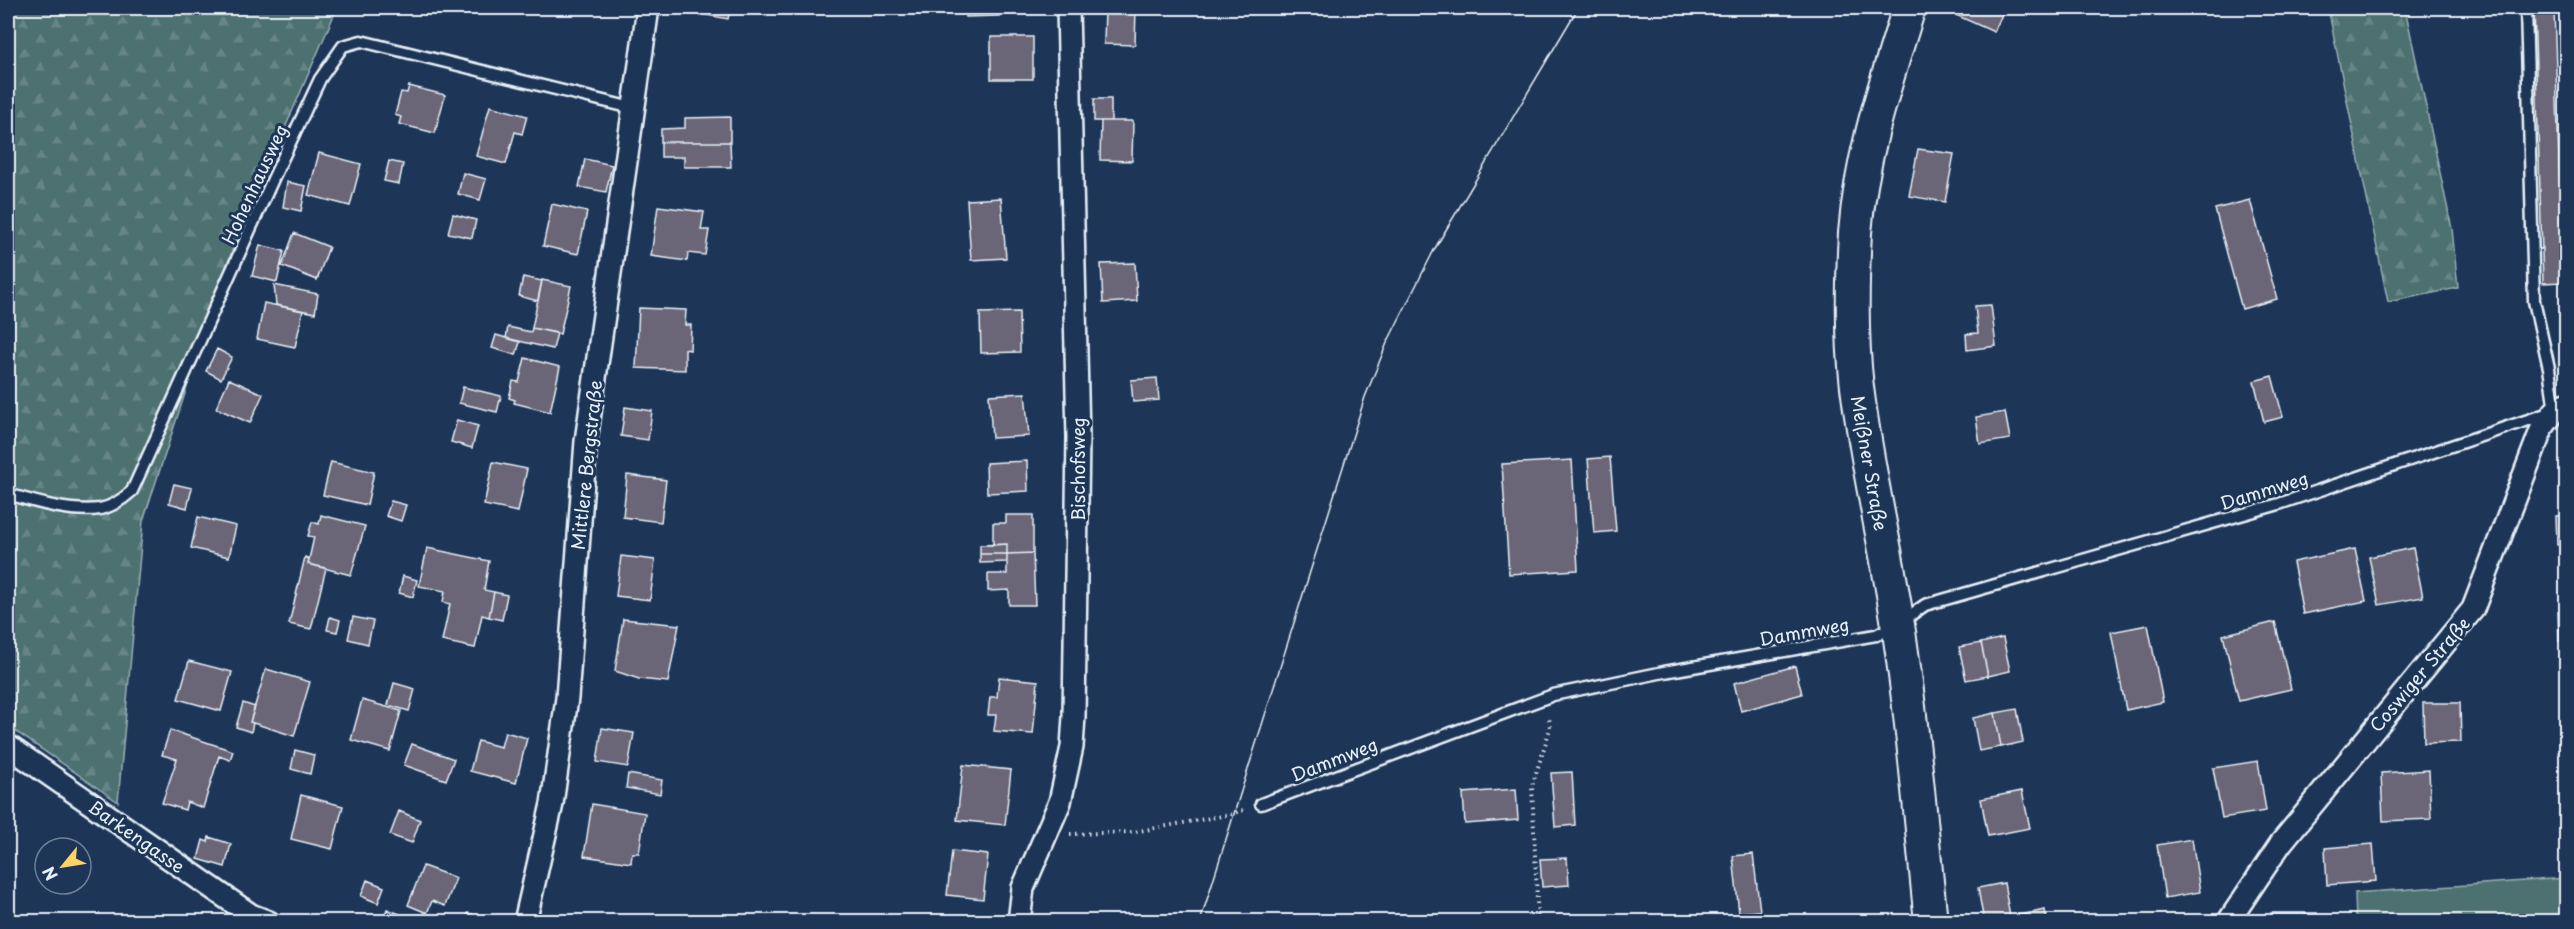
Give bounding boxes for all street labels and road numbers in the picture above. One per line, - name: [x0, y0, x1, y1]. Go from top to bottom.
- street label: Hohenhausweg: [214, 119, 294, 249]
- street label: Mittlere Bergstraße: [564, 379, 608, 551]
- street label: Meißner Straße: [1845, 393, 1895, 533]
- street label: Bischofsweg: [1064, 417, 1091, 521]
- street label: Dammweg: [2216, 464, 2312, 516]
- street label: Dammweg: [1757, 610, 1851, 652]
- street label: Coswiger Straße: [2362, 610, 2476, 738]
- street label: Dammweg: [1287, 730, 1381, 788]
- street label: Barkengasse: [83, 793, 191, 879]

